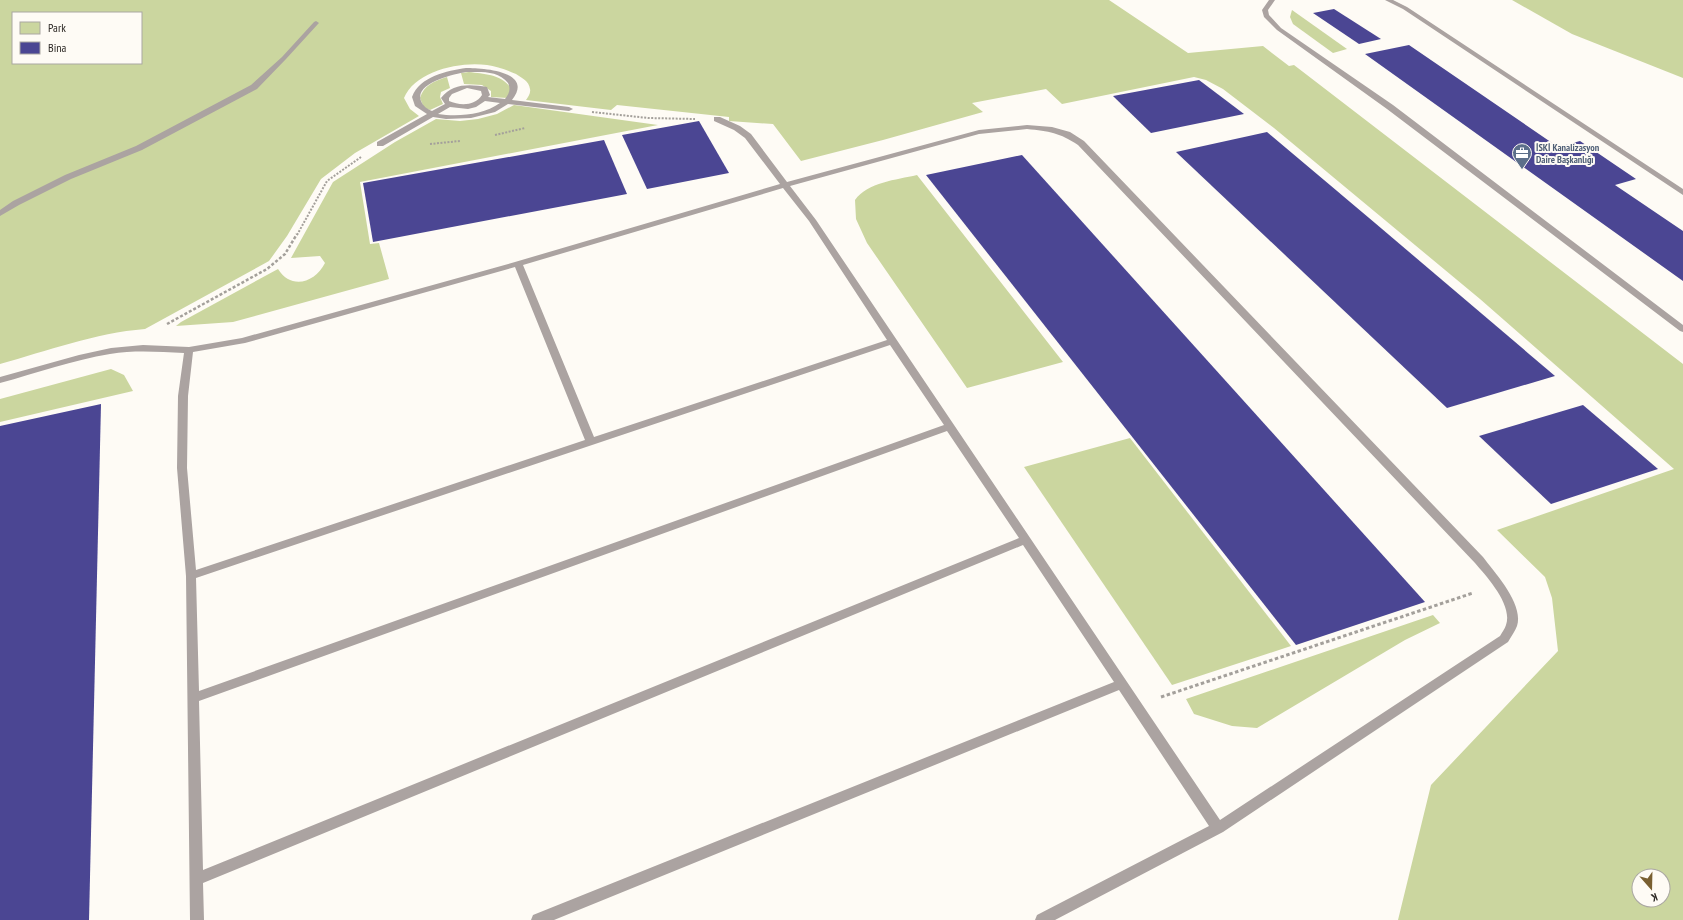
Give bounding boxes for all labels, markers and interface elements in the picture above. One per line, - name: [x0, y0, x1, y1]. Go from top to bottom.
- legend: [12, 12, 142, 64]
- text: Park: [48, 20, 66, 35]
- text: Bina: [48, 40, 67, 55]
- place label: İSKİ Kanalizasyon Daire Başkanlığı: [1536, 141, 1600, 166]
- office icon: İSKİ Kanalizasyon Daire Başkanlığı: [1511, 142, 1533, 170]
- north arrow: [1631, 868, 1671, 908]
- text: K: [1649, 890, 1660, 905]

